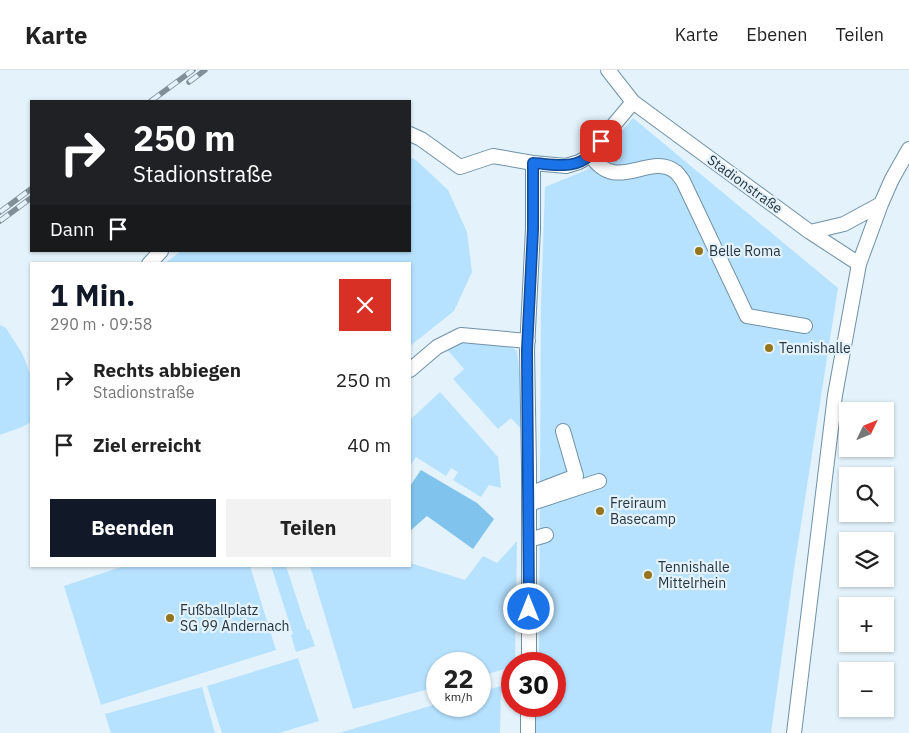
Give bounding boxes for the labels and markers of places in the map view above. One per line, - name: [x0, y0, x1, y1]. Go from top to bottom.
- pin: [580, 120, 622, 162]
- place label: Belle Roma: [709, 242, 781, 260]
- marker: Belle Roma: [693, 245, 705, 257]
- place label: Tennishalle: [779, 339, 851, 357]
- marker: Tennishalle: [763, 342, 775, 354]
- place label: Freiraum Basecamp: [610, 494, 676, 528]
- marker: Freiraum Basecamp: [594, 505, 606, 517]
- place label: Tennishalle Mittelrhein: [658, 558, 730, 592]
- marker: Tennishalle Mittelrhein: [642, 569, 654, 581]
- place label: Fußballplatz SG 99 Andernach: [180, 601, 290, 635]
- marker: Fußballplatz SG 99 Andernach: [164, 612, 176, 624]

